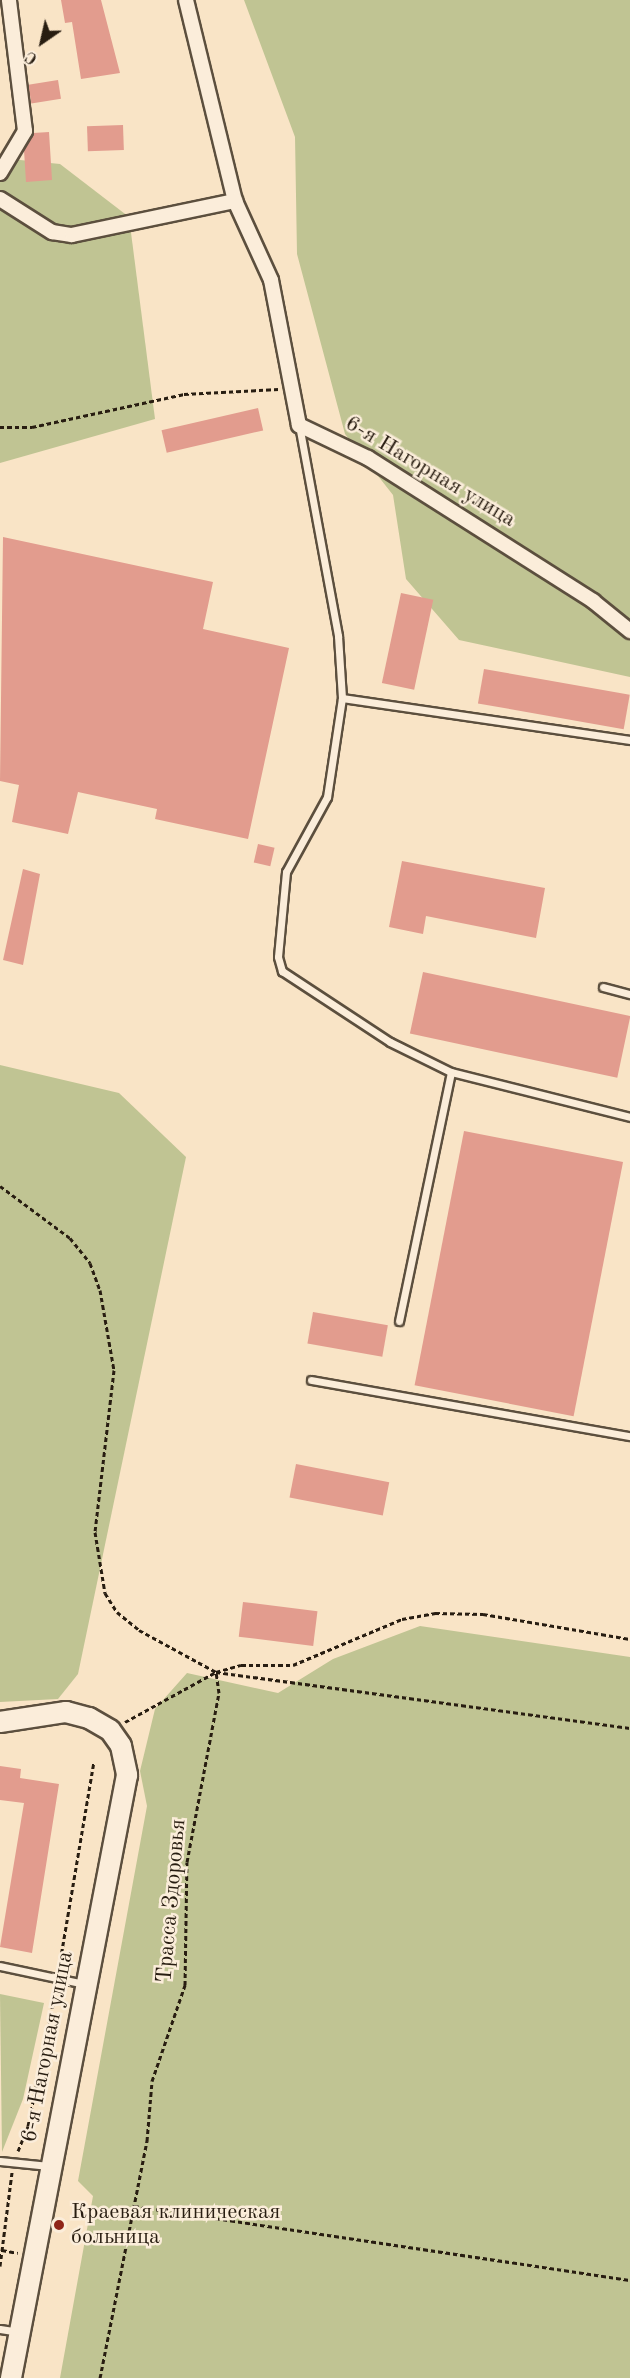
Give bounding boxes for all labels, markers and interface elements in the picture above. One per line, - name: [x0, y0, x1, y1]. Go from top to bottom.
- north arrow: [12, 12, 72, 72]
- text: С: [23, 47, 41, 67]
- street label: 6-я Нагорная улица: [340, 411, 520, 533]
- street label: Трасса Здоровья: [152, 1818, 192, 1984]
- street label: 6-я Нагорная улица: [17, 1949, 79, 2145]
- place label: Краевая клиническая больница: [71, 2199, 280, 2250]
- marker: Краевая клиническая больница: [52, 2218, 66, 2232]

